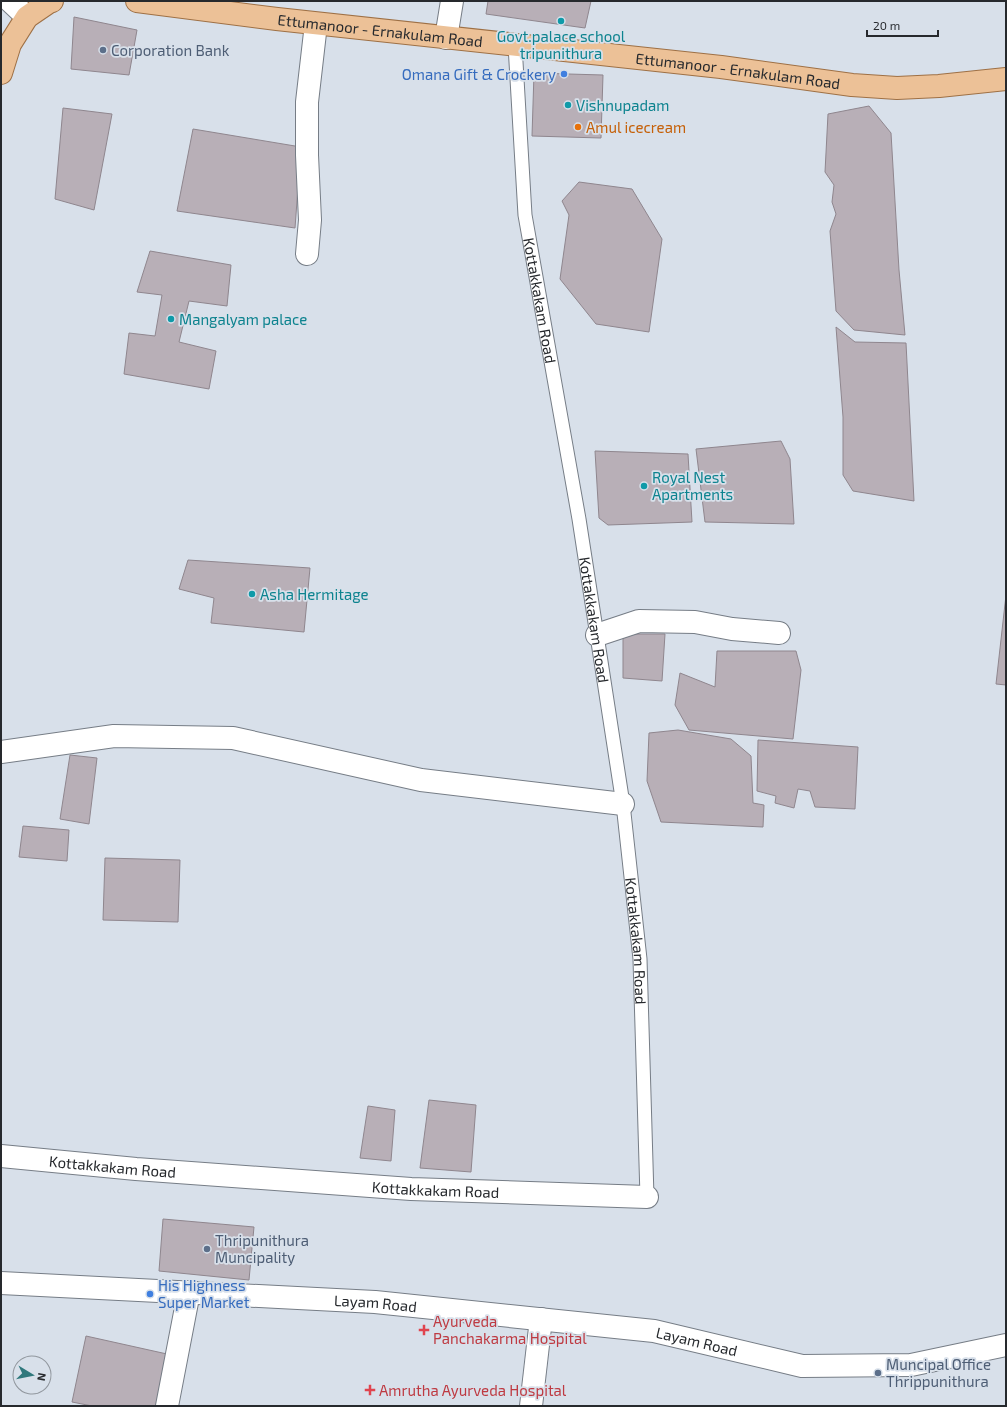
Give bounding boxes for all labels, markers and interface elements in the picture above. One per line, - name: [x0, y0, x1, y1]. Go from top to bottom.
- street label: Ettumanoor - Ernakulam Road: [277, 10, 484, 50]
- scale bar: [867, 12, 938, 38]
- marker: Govt.palace school tripunithura: [556, 16, 566, 26]
- text: 20 m: [873, 18, 900, 32]
- place label: Govt.palace school tripunithura: [497, 27, 626, 62]
- place label: Corporation Bank: [111, 41, 230, 59]
- marker: Corporation Bank: [98, 45, 108, 55]
- street label: Ettumanoor - Ernakulam Road: [635, 49, 841, 92]
- place label: Omana Gift & Crockery: [402, 65, 556, 83]
- marker: Omana Gift & Crockery: [559, 69, 569, 79]
- place label: Vishnupadam: [576, 96, 669, 114]
- marker: Vishnupadam: [563, 100, 573, 110]
- place label: Amul icecream: [586, 118, 686, 136]
- marker: Amul icecream: [573, 122, 583, 132]
- street label: Kottakkakam Road: [520, 236, 560, 365]
- place label: Mangalyam palace: [179, 310, 307, 328]
- marker: Mangalyam palace: [166, 314, 176, 324]
- place label: Royal Nest Apartments: [652, 468, 733, 503]
- marker: Royal Nest Apartments: [639, 481, 649, 491]
- street label: Kottakkakam Road: [576, 555, 613, 684]
- place label: Asha Hermitage: [260, 585, 369, 603]
- marker: Asha Hermitage: [247, 589, 257, 599]
- street label: Kottakkakam Road: [622, 876, 650, 1005]
- street label: Kottakkakam Road: [48, 1152, 177, 1181]
- street label: Kottakkakam Road: [371, 1177, 500, 1201]
- place label: Thripunithura Muncipality: [215, 1231, 309, 1266]
- marker: Thripunithura Muncipality: [202, 1244, 212, 1254]
- place label: His Highness Super Market: [158, 1276, 250, 1311]
- marker: His Highness Super Market: [145, 1289, 155, 1299]
- street label: Layam Road: [334, 1291, 418, 1315]
- place label: Ayurveda Panchakarma Hospital: [433, 1312, 587, 1347]
- street label: Layam Road: [654, 1323, 739, 1359]
- marker: Ayurveda Panchakarma Hospital: [418, 1324, 430, 1336]
- north arrow: [12, 1355, 52, 1395]
- place label: Muncipal Office Thrippunithura: [886, 1355, 991, 1390]
- marker: Muncipal Office Thrippunithura: [873, 1368, 883, 1378]
- text: N: [35, 1372, 49, 1382]
- place label: Amrutha Ayurveda Hospital: [379, 1381, 567, 1399]
- marker: Amrutha Ayurveda Hospital: [364, 1384, 376, 1396]

